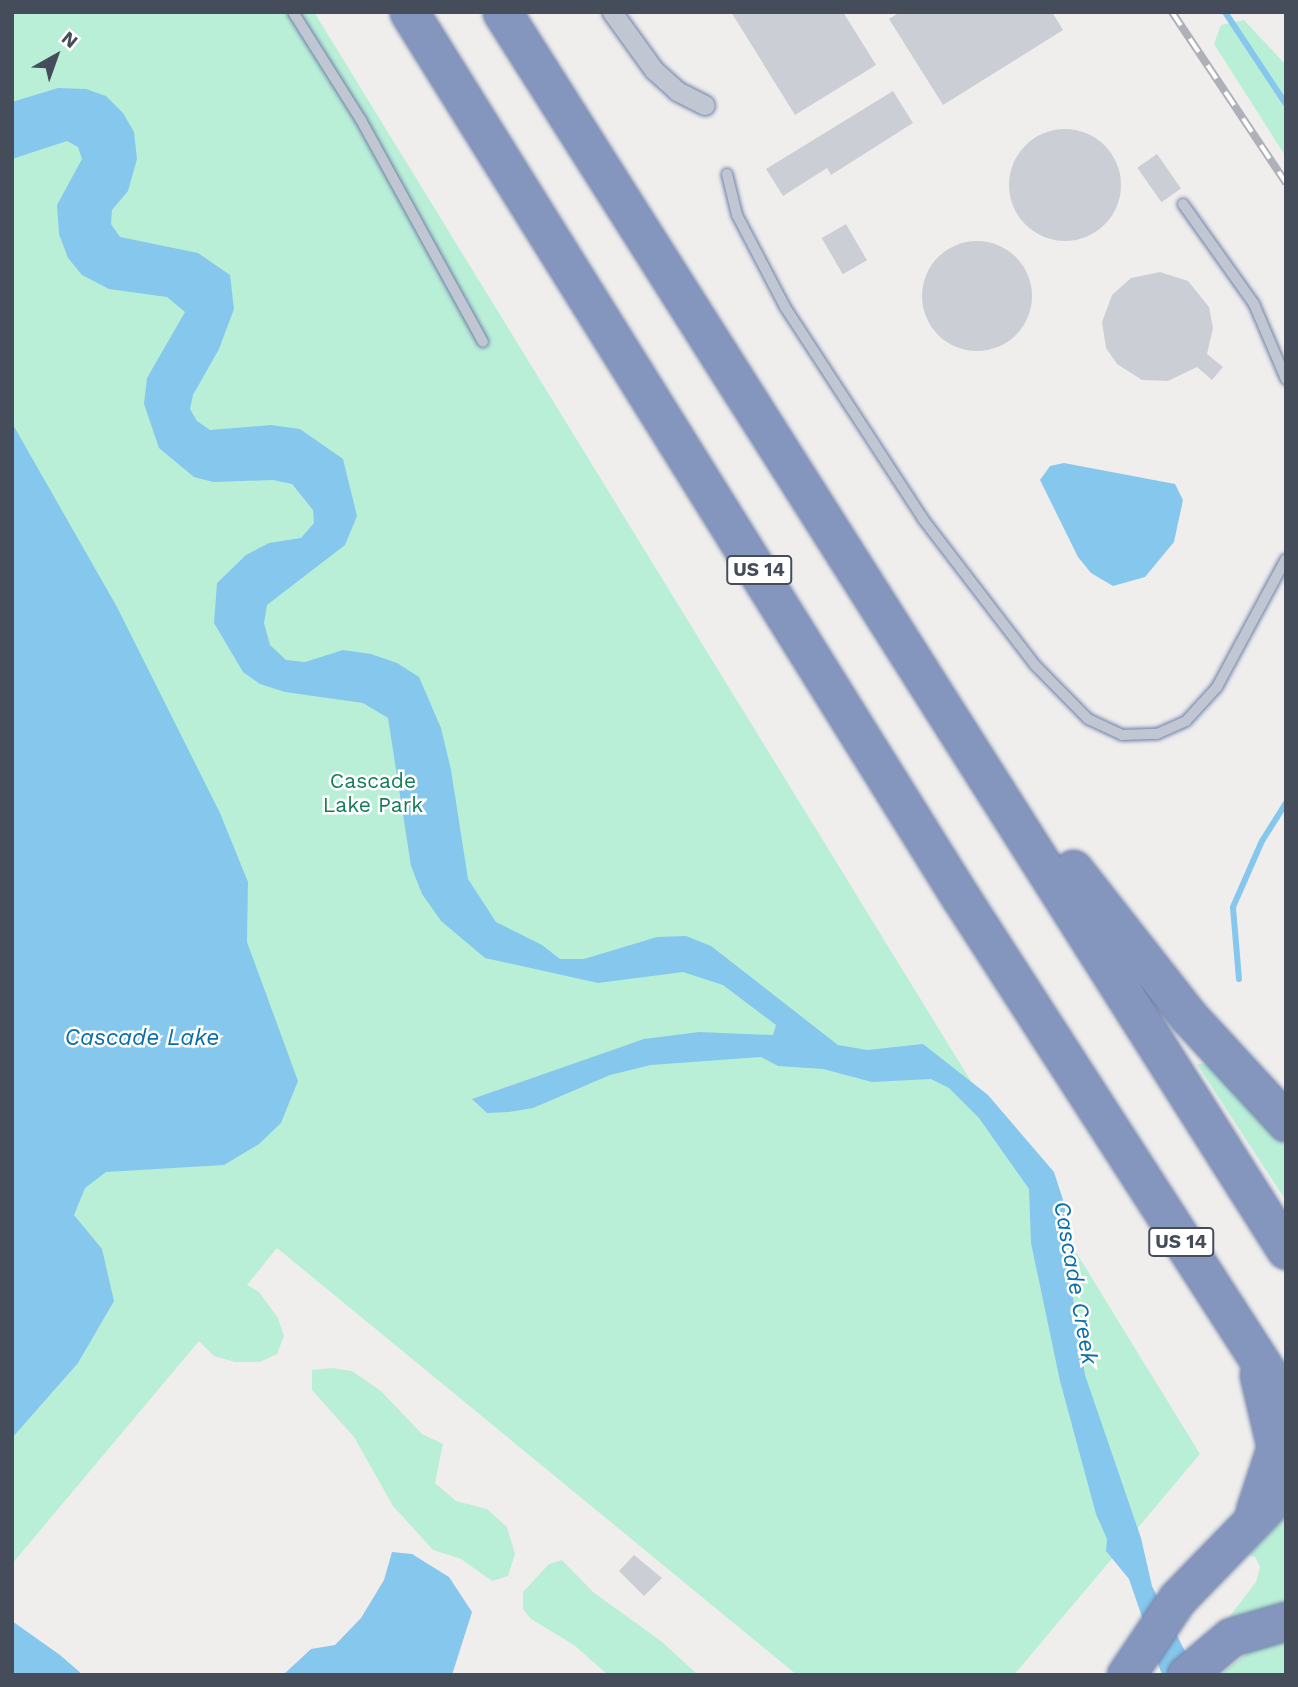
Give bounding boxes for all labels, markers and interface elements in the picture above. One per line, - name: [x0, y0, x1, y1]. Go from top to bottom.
- north arrow: [21, 21, 91, 91]
- text: N: [57, 26, 83, 53]
- road number: US 14: [726, 554, 792, 586]
- park label: Cascade Lake Park: [323, 768, 423, 818]
- water label: Cascade Lake: [65, 1024, 219, 1052]
- water label: Cascade Creek: [1047, 1199, 1103, 1367]
- road number: US 14: [1148, 1226, 1214, 1258]

